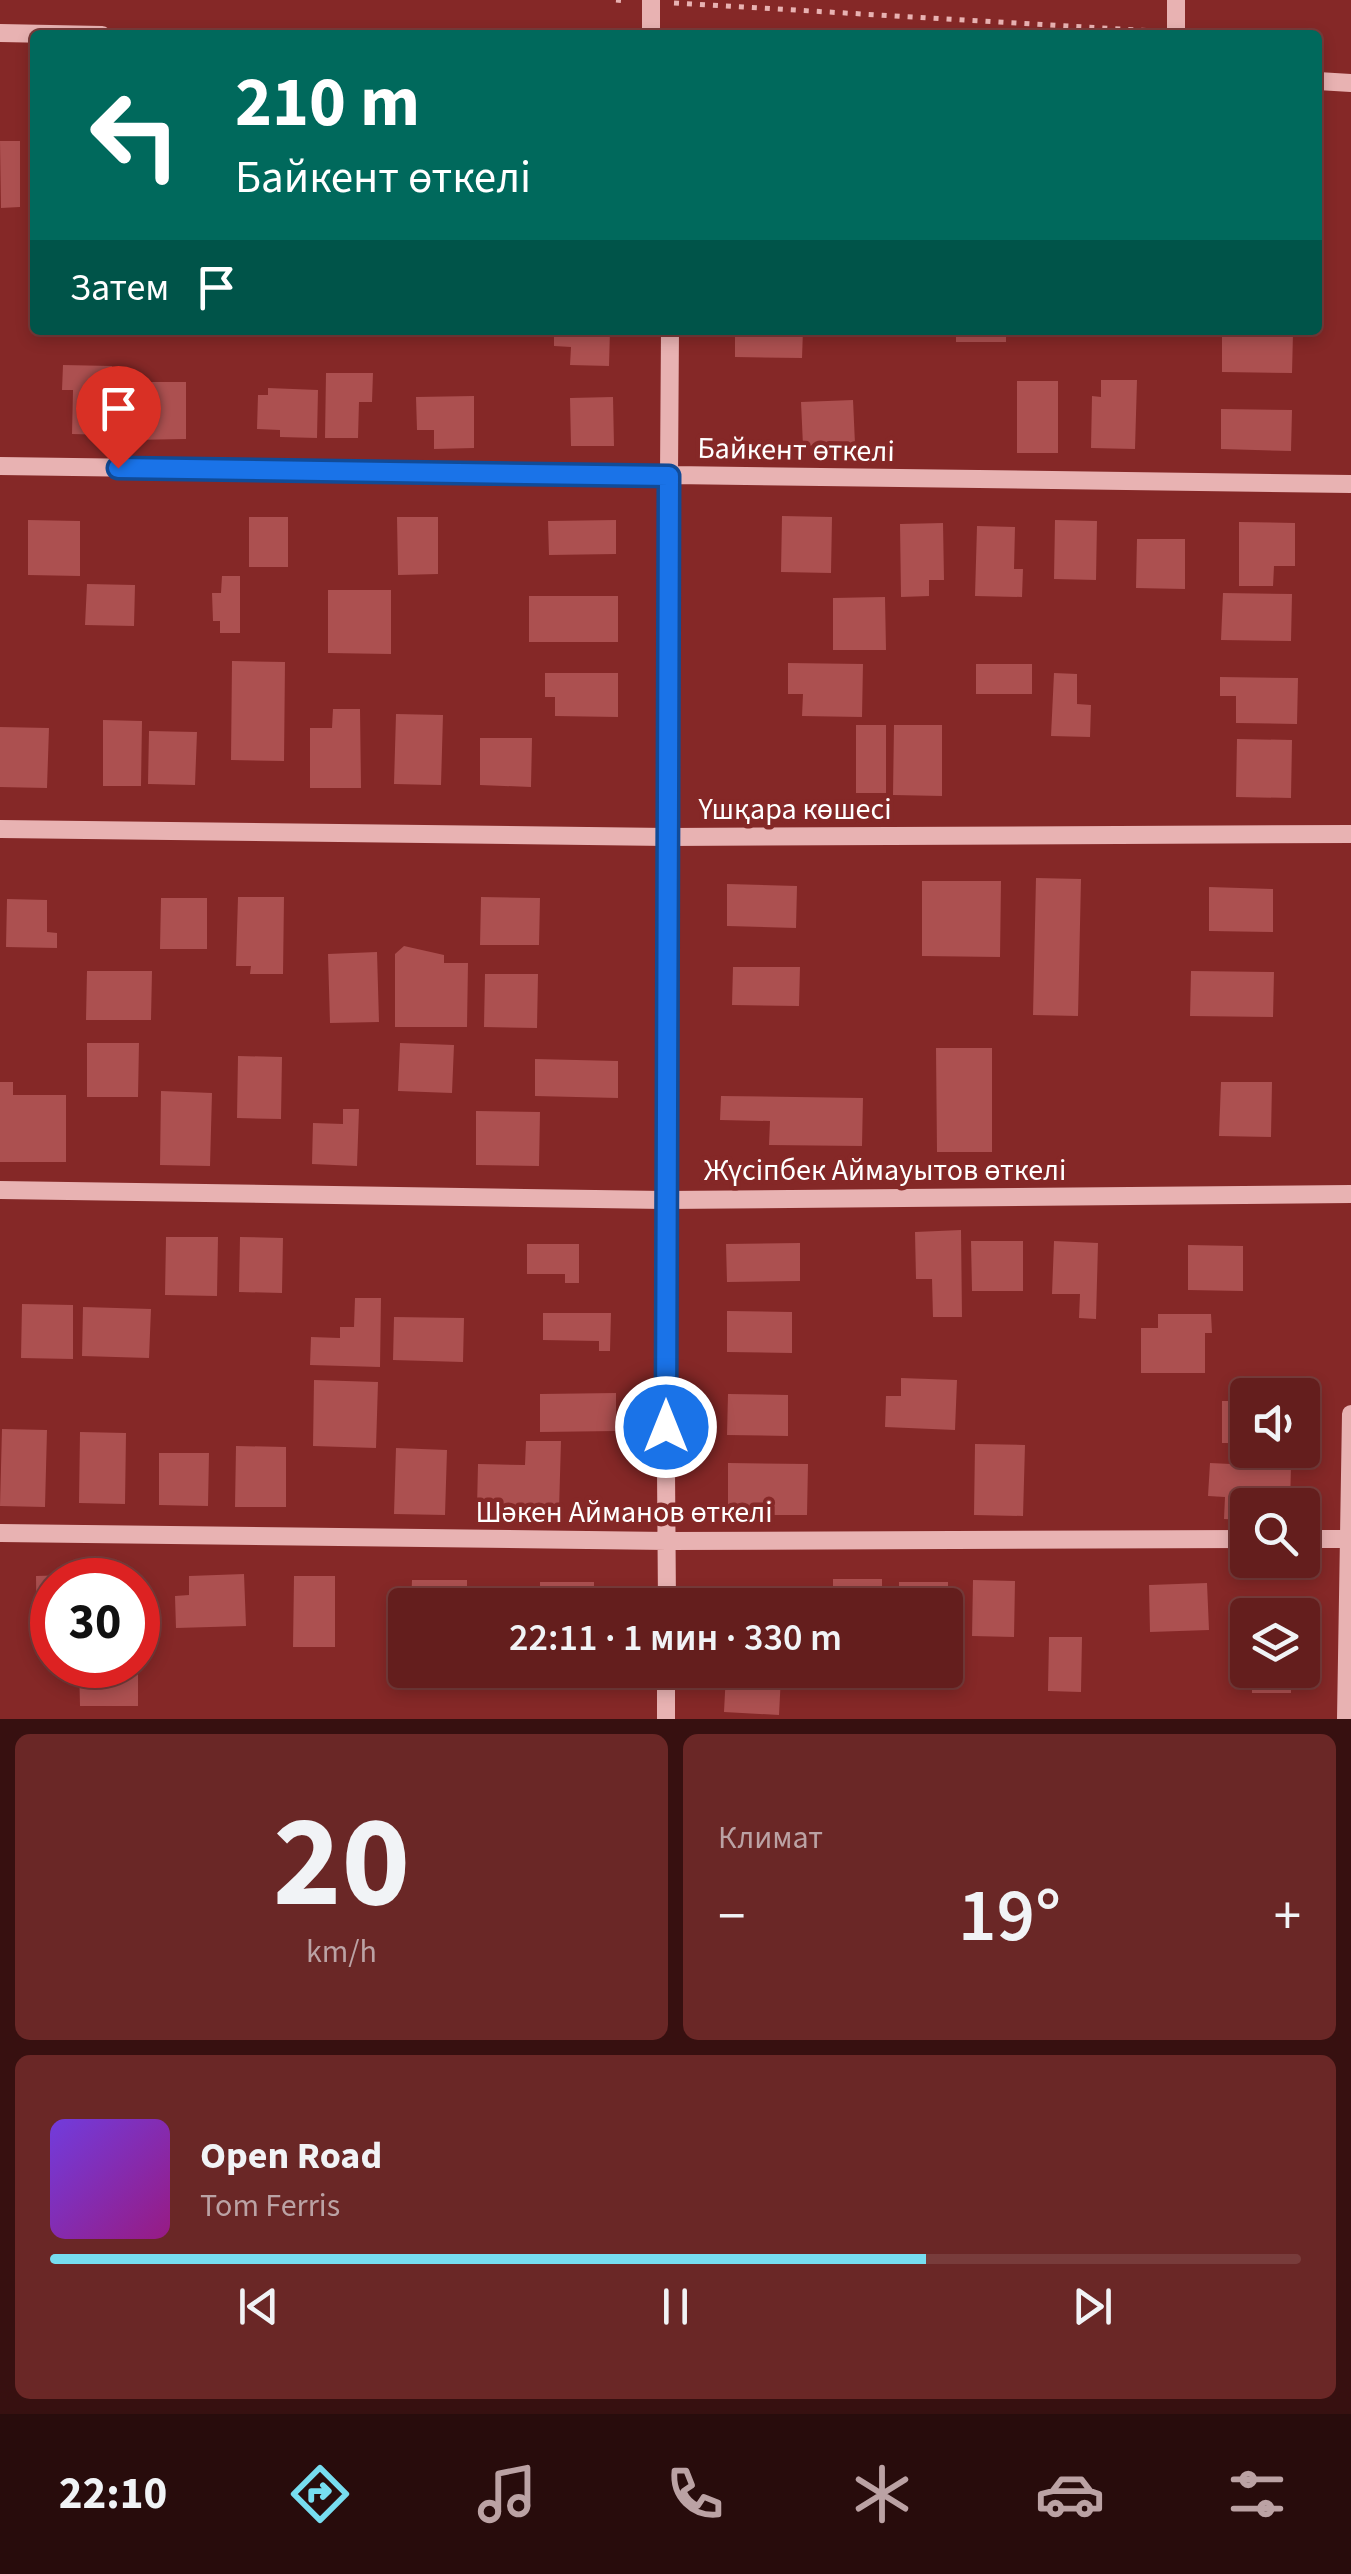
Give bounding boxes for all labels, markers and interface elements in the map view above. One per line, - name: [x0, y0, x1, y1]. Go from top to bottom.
- text: 210 m: [235, 53, 420, 153]
- icon: left: [70, 70, 200, 200]
- text: Байкент өткелі: [235, 146, 531, 210]
- icon: arrive: [189, 260, 244, 315]
- text: Затем: [70, 261, 169, 315]
- pin: [76, 366, 161, 469]
- icon: arrive: [91, 381, 146, 436]
- street label: Байкент өткелі: [697, 427, 895, 473]
- street label: Үшқара көшесі: [697, 788, 892, 831]
- street label: Жүсіпбек Аймауытов өткелі: [704, 1149, 1066, 1192]
- position arrow: [614, 1375, 718, 1479]
- map controls: [1230, 1378, 1320, 1688]
- button: sound: [1230, 1378, 1320, 1468]
- button: search: [1230, 1488, 1320, 1578]
- street label: Шәкен Айманов өткелі: [475, 1491, 773, 1534]
- speed limit sign: 30: [30, 1558, 160, 1688]
- button: layers: [1230, 1598, 1320, 1688]
- text: 22:11 · 1 мин · 330 m: [509, 1611, 842, 1665]
- text: 20: [273, 1771, 410, 1956]
- text: Климат: [718, 1815, 823, 1861]
- text: 19°: [958, 1863, 1061, 1970]
- text: −: [718, 1878, 745, 1956]
- text: +: [1274, 1878, 1301, 1956]
- text: km/h: [306, 1929, 377, 1975]
- text: Open Road: [200, 2129, 382, 2183]
- text: Tom Ferris: [200, 2183, 340, 2229]
- icon: previous: [231, 2279, 286, 2334]
- icon: pause: [648, 2279, 703, 2334]
- icon: next: [1065, 2279, 1120, 2334]
- icon: directions: [285, 2459, 355, 2529]
- icon: music: [472, 2459, 542, 2529]
- icon: phone: [660, 2459, 730, 2529]
- icon: climate: [847, 2459, 917, 2529]
- icon: car: [1035, 2459, 1105, 2529]
- icon: filters: [1222, 2459, 1292, 2529]
- text: 22:10: [59, 2462, 167, 2526]

